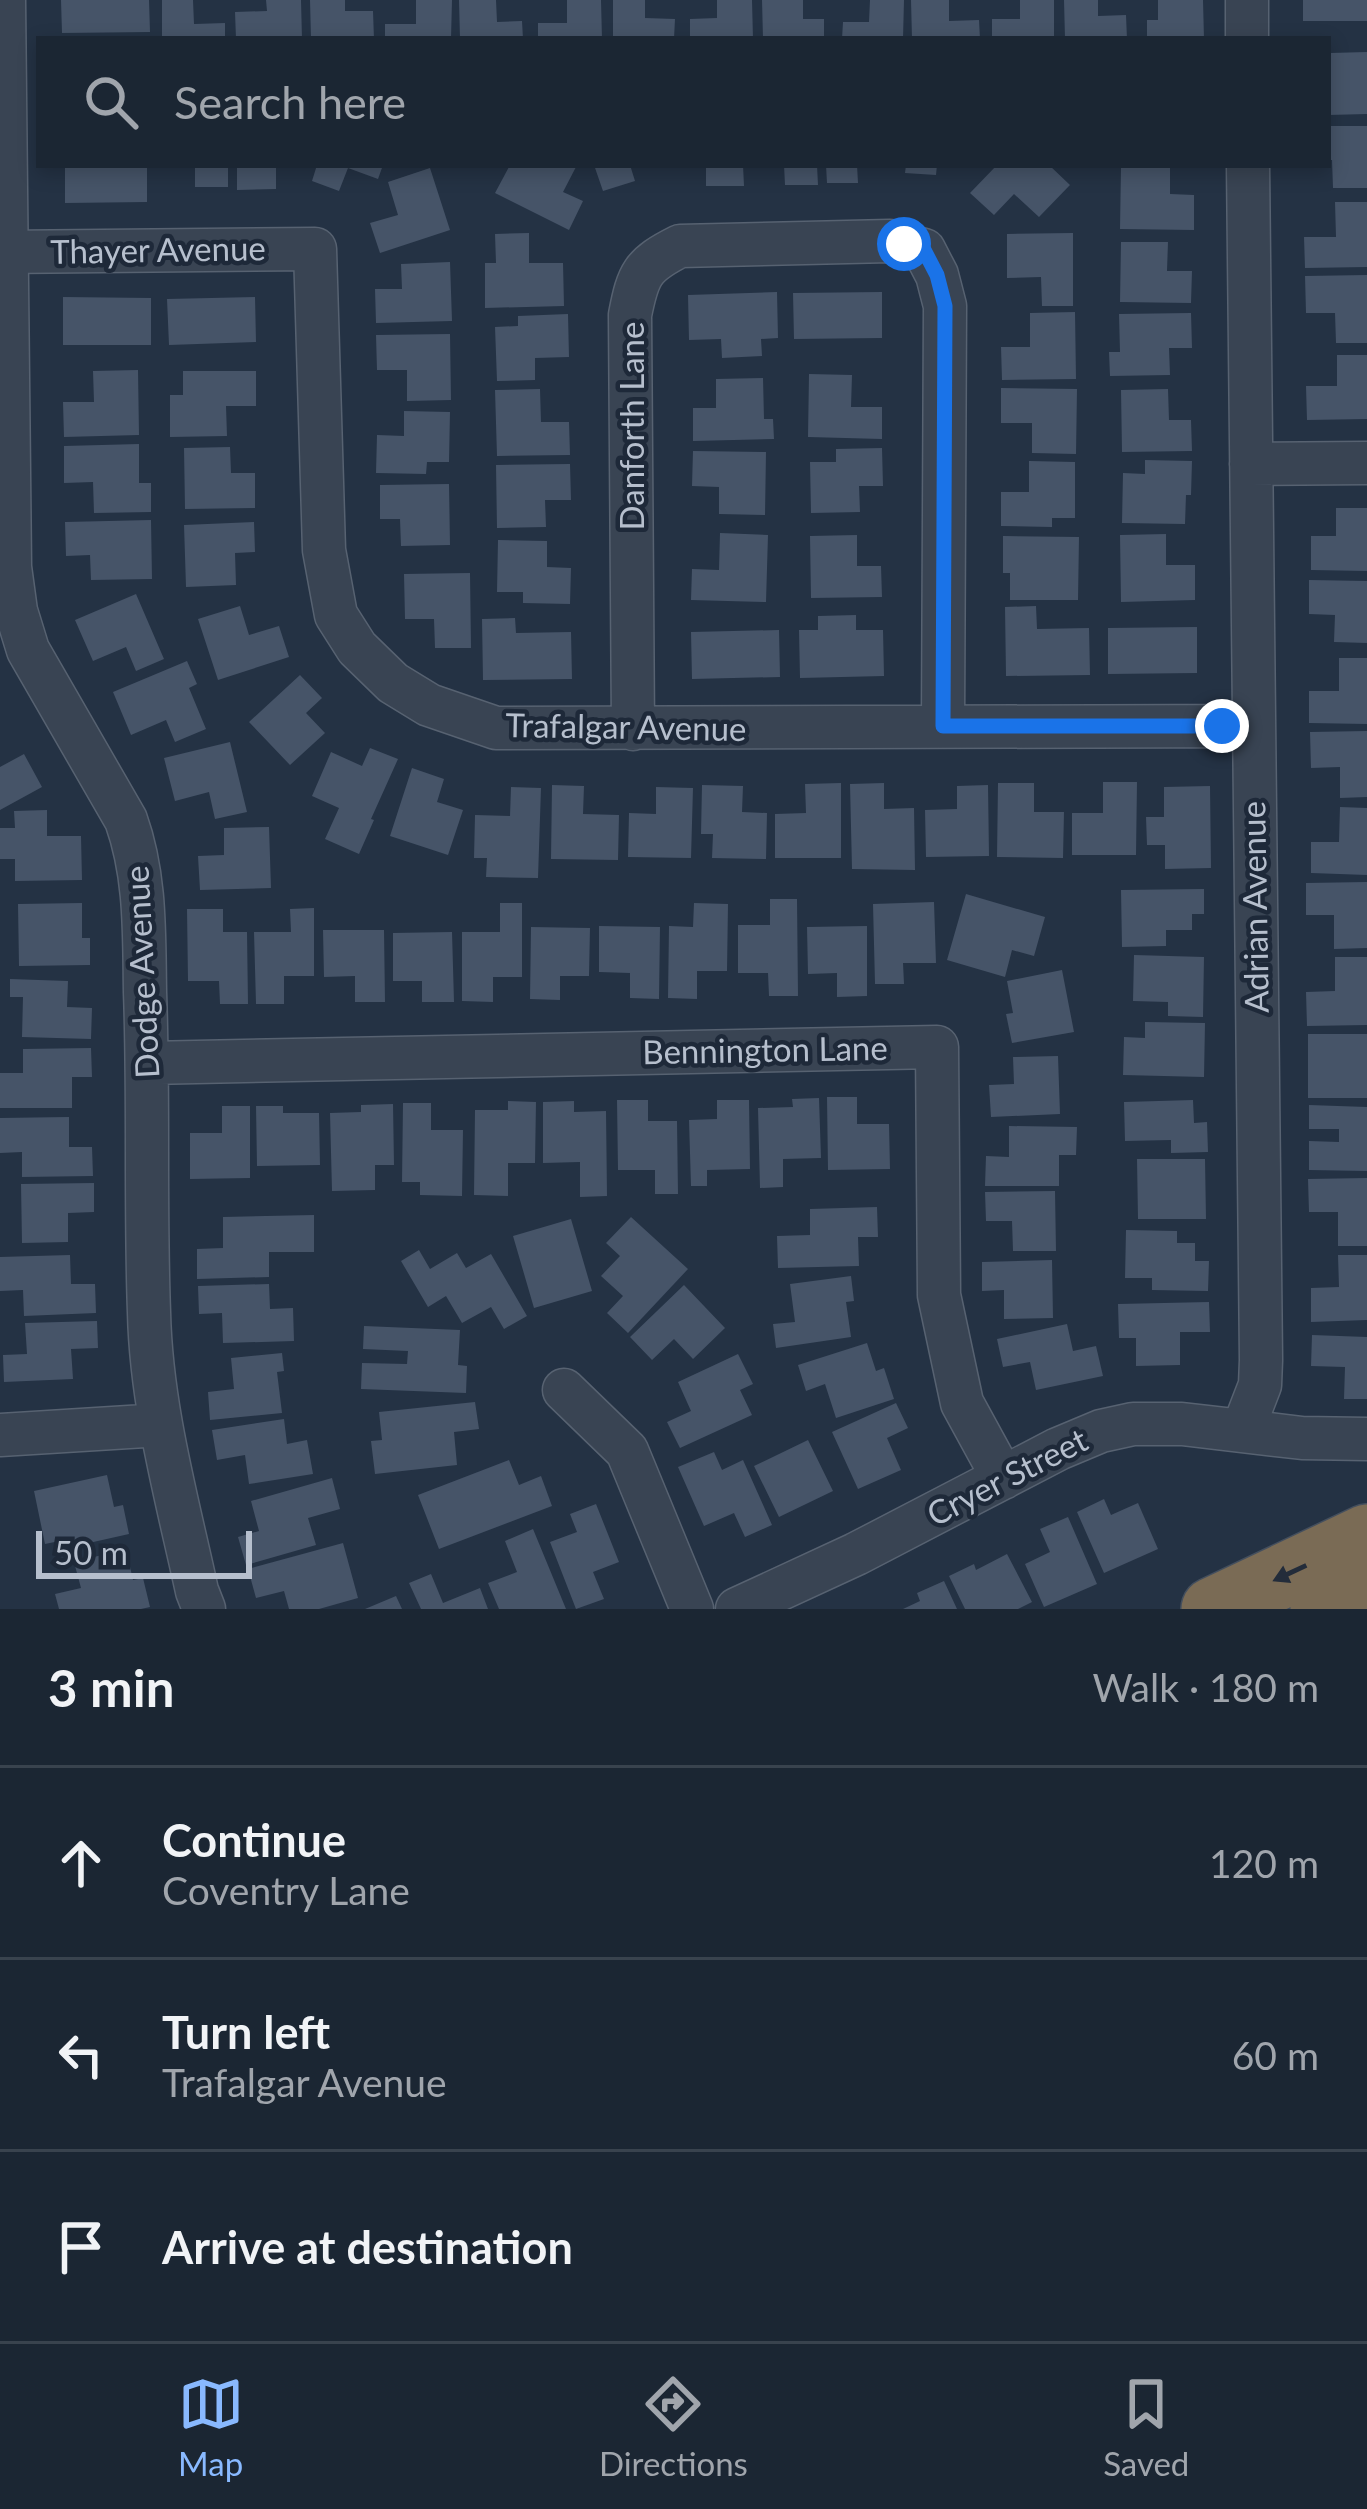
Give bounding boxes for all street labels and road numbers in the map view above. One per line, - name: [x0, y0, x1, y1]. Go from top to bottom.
- street label: Thayer Avenue: [50, 227, 266, 271]
- street label: Danforth Lane: [611, 322, 651, 530]
- street label: Trafalgar Avenue: [505, 704, 747, 748]
- street label: Adrian Avenue: [1232, 801, 1276, 1013]
- street label: Dodge Avenue: [115, 865, 167, 1079]
- street label: Bennington Lane: [642, 1027, 888, 1071]
- street label: Cryer Street: [920, 1419, 1094, 1534]

